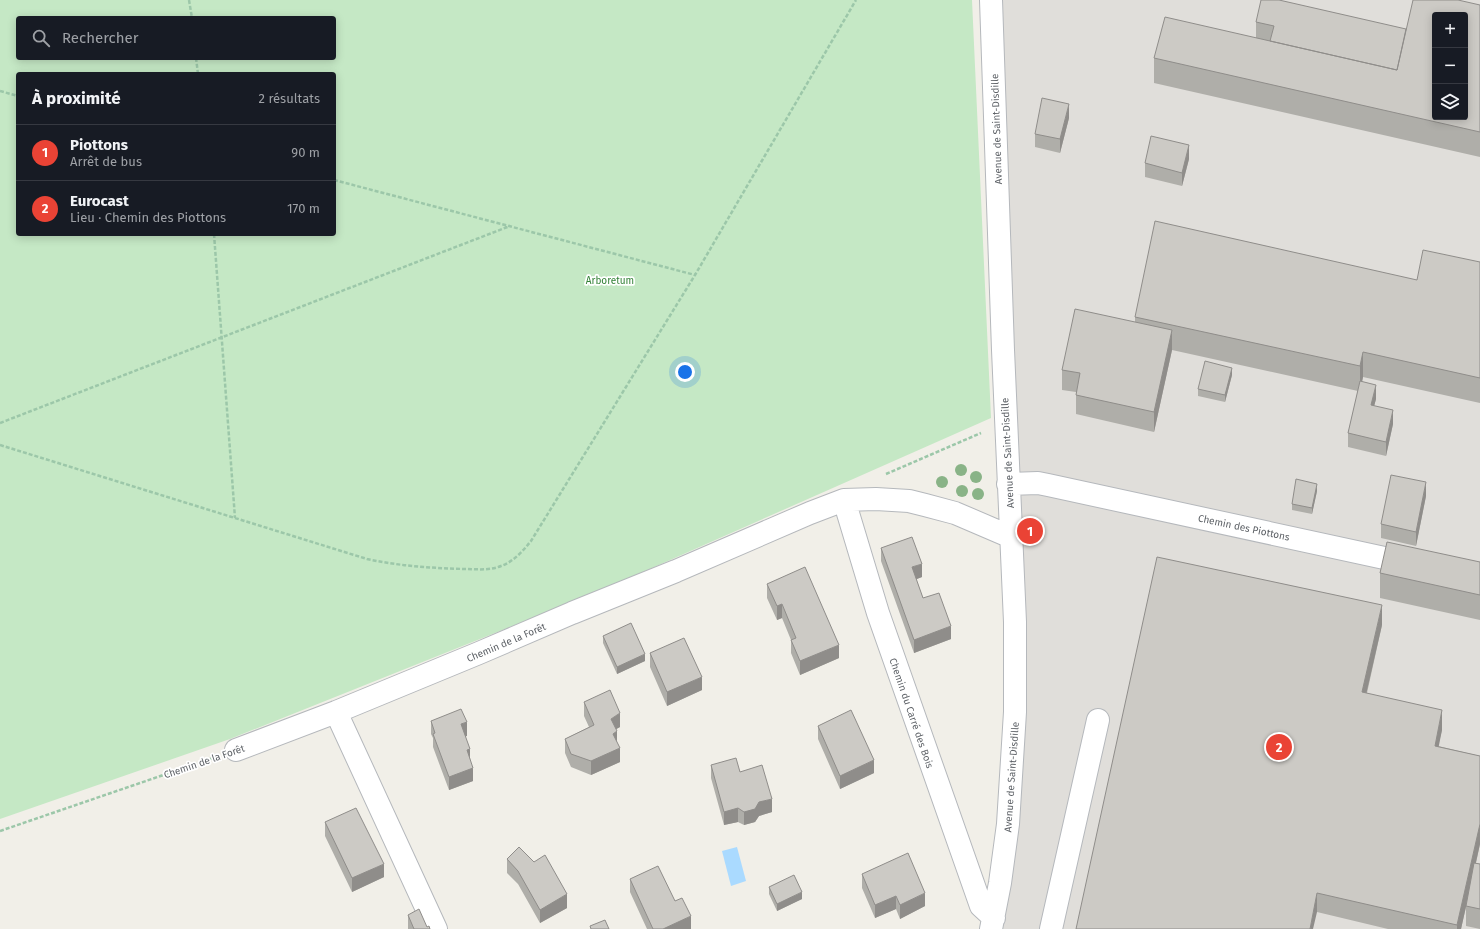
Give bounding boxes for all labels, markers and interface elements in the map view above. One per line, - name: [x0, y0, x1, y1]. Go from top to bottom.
- map controls: [1432, 12, 1468, 120]
- button: +: [1432, 12, 1468, 48]
- search box: [16, 16, 336, 60]
- icon: search: [30, 27, 52, 49]
- text: Rechercher: [62, 29, 138, 47]
- button: −: [1432, 48, 1468, 84]
- street label: Avenue de Saint-Disdille: [989, 73, 1005, 185]
- button: layers: [1432, 84, 1468, 120]
- text: À proximité: [32, 88, 121, 109]
- text: 2 résultats: [259, 91, 320, 106]
- text: Piottons: [70, 136, 128, 154]
- text: 1: [42, 145, 48, 160]
- text: 90 m: [291, 145, 320, 160]
- text: Arrêt de bus: [70, 154, 142, 169]
- text: Eurocast: [70, 192, 129, 210]
- text: 2: [42, 201, 48, 216]
- text: 170 m: [287, 201, 320, 216]
- text: Lieu · Chemin des Piottons: [70, 210, 226, 225]
- park label: Arboretum: [586, 275, 634, 287]
- your location: [675, 362, 695, 382]
- street label: Avenue de Saint-Disdille: [999, 397, 1017, 509]
- street label: Chemin des Piottons: [1197, 512, 1291, 544]
- pin: 1: [1017, 516, 1043, 546]
- street label: Chemin de la Forêt: [465, 621, 548, 665]
- street label: Chemin du Carré des Bois: [887, 657, 936, 770]
- street label: Avenue de Saint-Disdille: [1002, 721, 1022, 833]
- pin: 2: [1266, 732, 1292, 762]
- street label: Chemin de la Forêt: [162, 742, 247, 781]

